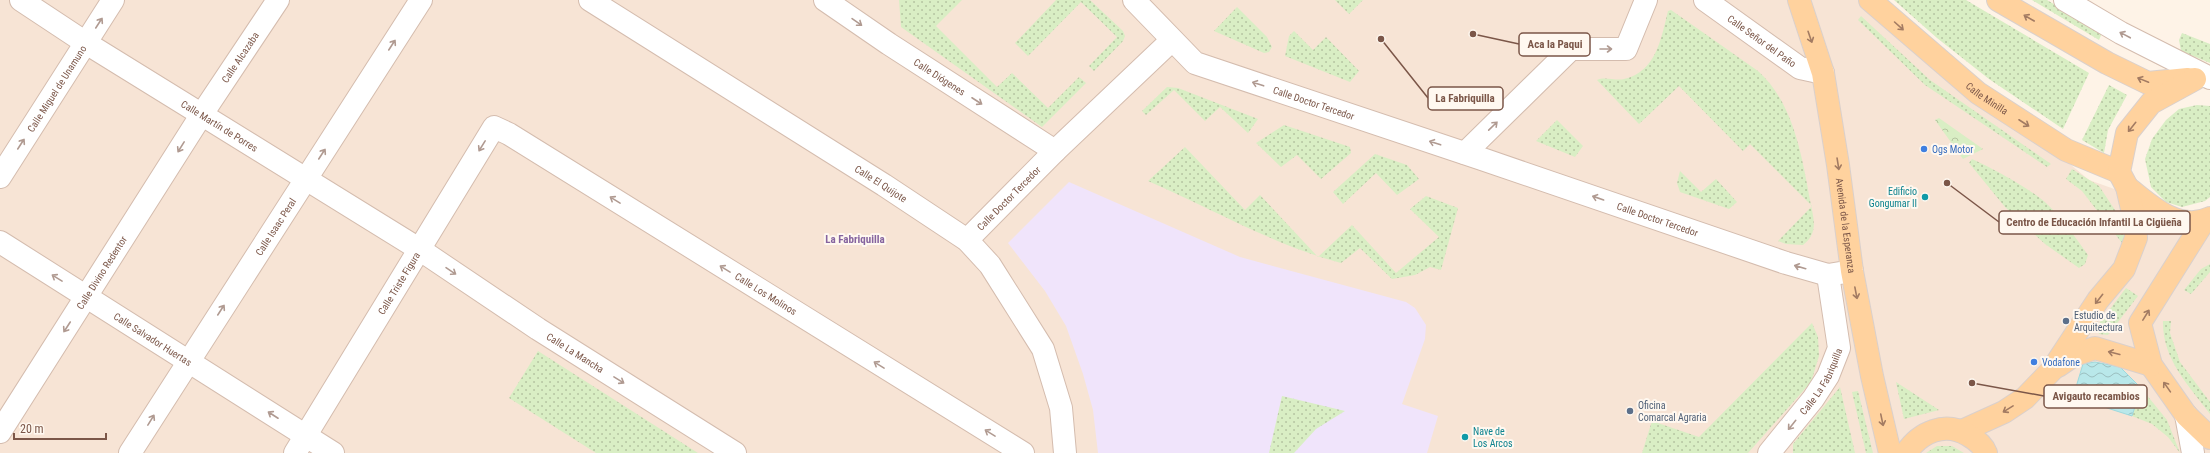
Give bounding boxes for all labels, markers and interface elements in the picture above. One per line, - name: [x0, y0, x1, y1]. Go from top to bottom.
- street label: Calle Señor del Paño: [1725, 13, 1798, 69]
- one-way arrow: [2023, 13, 2035, 21]
- one-way arrow: [94, 17, 103, 28]
- one-way arrow: [851, 18, 862, 26]
- one-way arrow: [1894, 21, 1904, 31]
- street label: Calle Alcazaba: [219, 30, 261, 85]
- one-way arrow: [1807, 31, 1815, 43]
- one-way arrow: [2119, 31, 2131, 39]
- callout: Aca la Paqui: [1519, 33, 1590, 56]
- text: Aca la Paqui: [1528, 38, 1583, 51]
- one-way arrow: [389, 39, 397, 51]
- street label: Calle Miguel de Unamuno: [25, 43, 89, 134]
- one-way arrow: [1599, 45, 1612, 53]
- street label: Calle Diógenes: [912, 57, 968, 98]
- one-way arrow: [2137, 75, 2149, 83]
- one-way arrow: [1253, 80, 1265, 88]
- street label: Calle Minilla: [1964, 80, 2010, 117]
- street label: Calle Doctor Tercedor: [1272, 84, 1356, 122]
- callout: La Fabriquilla: [1428, 87, 1503, 110]
- text: La Fabriquilla: [1435, 92, 1495, 105]
- street label: Calle Martín de Porres: [179, 98, 260, 154]
- one-way arrow: [971, 98, 983, 106]
- one-way arrow: [2018, 119, 2029, 127]
- one-way arrow: [1488, 121, 1498, 130]
- one-way arrow: [2127, 122, 2136, 132]
- one-way arrow: [17, 139, 25, 150]
- one-way arrow: [1429, 139, 1442, 146]
- one-way arrow: [478, 140, 486, 151]
- one-way arrow: [177, 141, 185, 153]
- marker: Ogs Motor: [1919, 144, 1929, 154]
- place label: Ogs Motor: [1932, 144, 1973, 155]
- one-way arrow: [318, 149, 326, 160]
- one-way arrow: [1834, 157, 1842, 170]
- street label: Calle El Quijote: [853, 163, 909, 205]
- street label: Calle Doctor Tercedor: [975, 164, 1043, 233]
- street label: Avenida de la Esperanza: [1834, 177, 1857, 274]
- place label: Edificio Gongumar II: [1869, 186, 1917, 209]
- marker: Edificio Gongumar II: [1920, 192, 1930, 202]
- one-way arrow: [1592, 194, 1604, 202]
- street label: Calle Isaac Peral: [253, 196, 298, 258]
- one-way arrow: [609, 196, 621, 204]
- street label: Calle Doctor Tercedor: [1615, 201, 1700, 239]
- callout: Centro de Educación Infantil La Cigüeña: [1999, 211, 2190, 234]
- text: Centro de Educación Infantil La Cigüeña: [2006, 216, 2182, 229]
- district label: La Fabriquilla: [825, 233, 885, 246]
- street label: Calle Divino Redentor: [75, 234, 129, 311]
- street label: Calle Triste Figura: [376, 250, 422, 317]
- one-way arrow: [1794, 263, 1807, 270]
- one-way arrow: [720, 265, 731, 273]
- one-way arrow: [445, 267, 456, 275]
- street label: Calle Los Molinos: [733, 271, 799, 317]
- one-way arrow: [52, 274, 63, 282]
- one-way arrow: [1853, 286, 1861, 299]
- one-way arrow: [2095, 293, 2103, 304]
- one-way arrow: [217, 305, 225, 316]
- one-way arrow: [2142, 309, 2150, 321]
- place label: Estudio de Arquitectura: [2074, 310, 2123, 333]
- street label: Calle Salvador Huertas: [112, 311, 194, 368]
- marker: Estudio de Arquitectura: [2061, 316, 2071, 326]
- one-way arrow: [62, 322, 71, 333]
- street label: Calle La Mancha: [544, 331, 606, 375]
- street label: Calle La Fabriquilla: [1798, 347, 1844, 417]
- one-way arrow: [2108, 349, 2121, 356]
- marker: Vodafone: [2029, 357, 2039, 367]
- place label: Vodafone: [2042, 357, 2080, 368]
- one-way arrow: [873, 360, 885, 368]
- one-way arrow: [613, 376, 624, 384]
- one-way arrow: [2163, 382, 2171, 393]
- callout: Avigauto recambios: [2044, 385, 2147, 408]
- text: Avigauto recambios: [2052, 390, 2140, 403]
- place label: Oficina Comarcal Agraria: [1638, 400, 1707, 423]
- one-way arrow: [2002, 405, 2014, 413]
- marker: Oficina Comarcal Agraria: [1625, 406, 1635, 416]
- one-way arrow: [268, 411, 279, 419]
- one-way arrow: [1879, 413, 1887, 426]
- scale bar: [14, 415, 106, 441]
- one-way arrow: [147, 415, 155, 426]
- one-way arrow: [1788, 420, 1796, 431]
- text: 20 m: [20, 422, 44, 436]
- place label: Nave de Los Arcos: [1473, 426, 1513, 449]
- one-way arrow: [984, 428, 996, 436]
- marker: Nave de Los Arcos: [1460, 432, 1470, 442]

